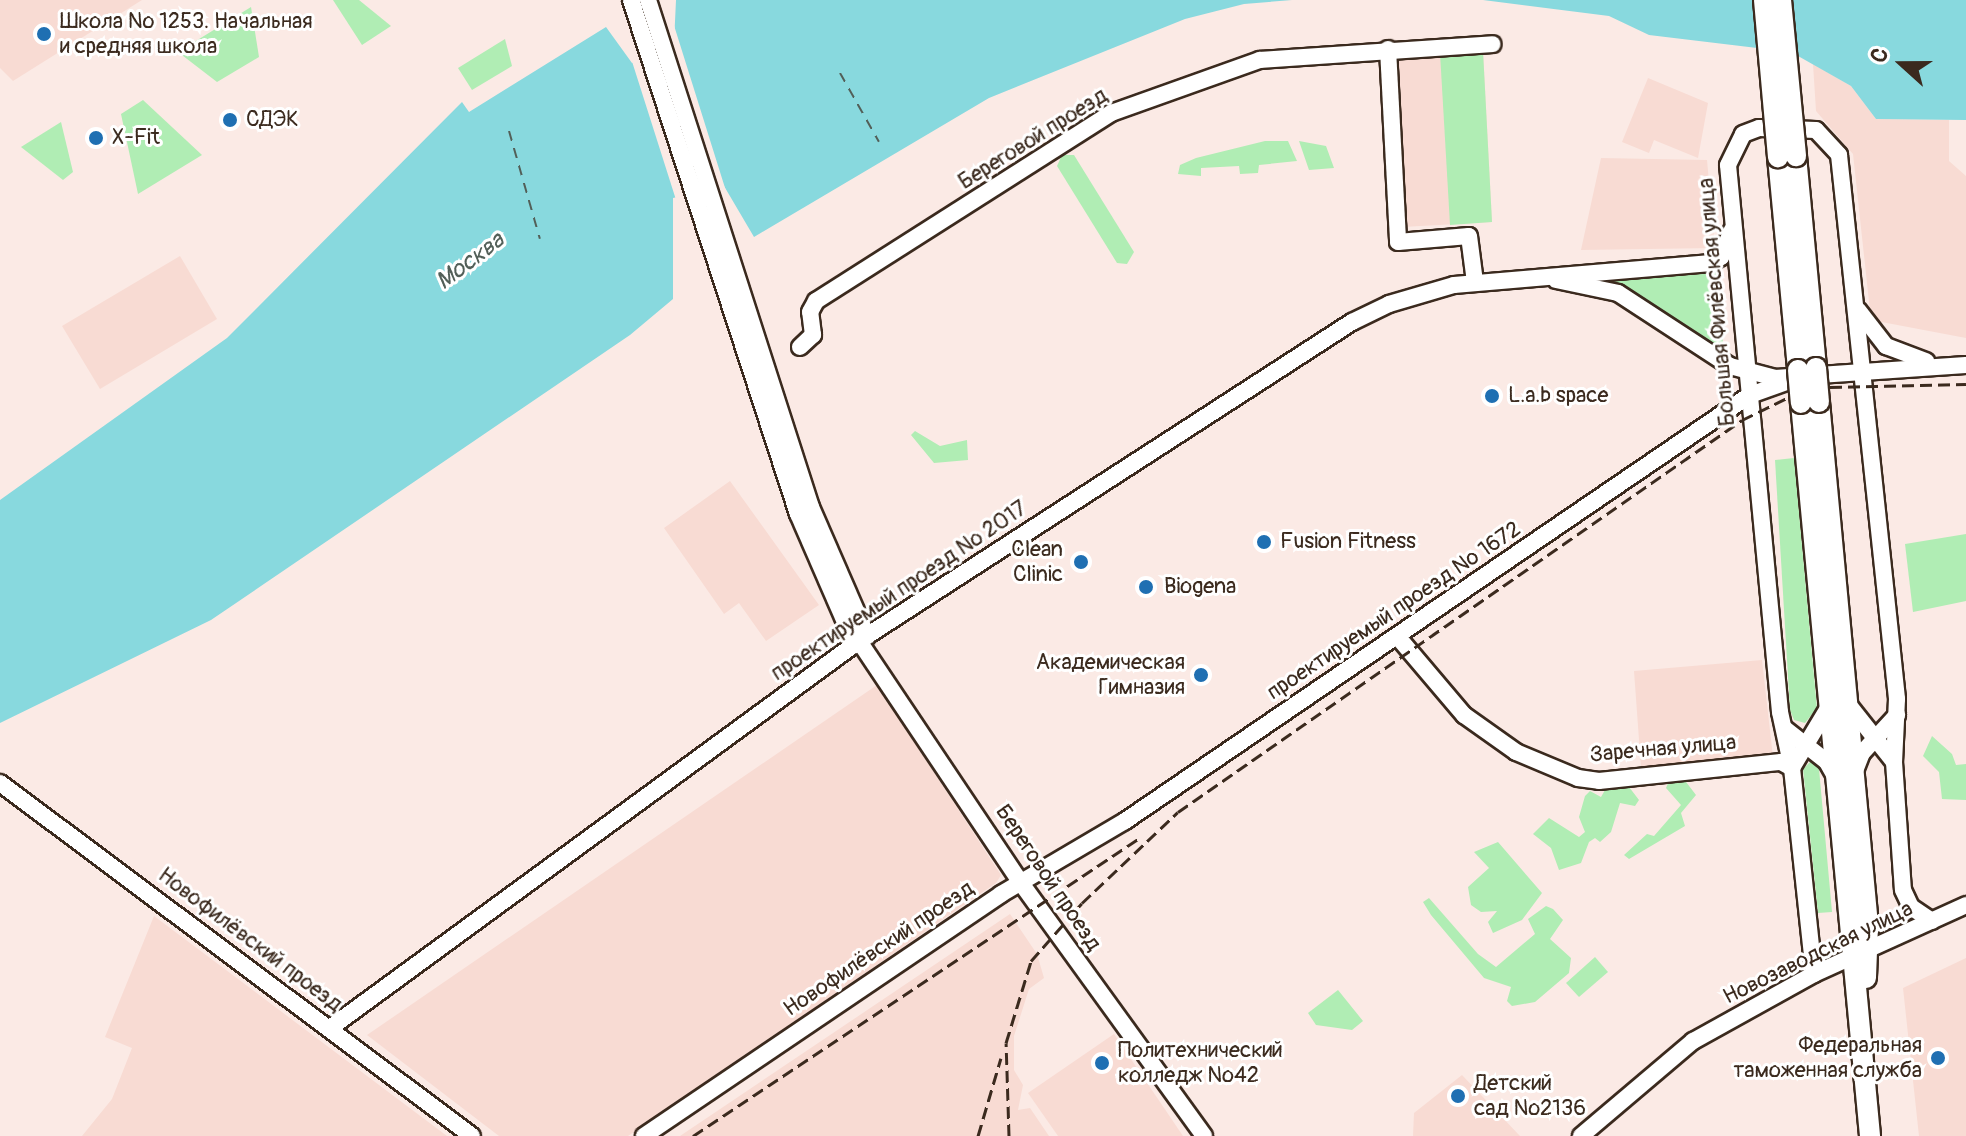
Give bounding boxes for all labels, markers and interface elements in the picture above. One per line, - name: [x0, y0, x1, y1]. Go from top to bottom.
- place label: Школа № 1253. Начальная и средняя школа: [60, 8, 313, 60]
- north arrow: [1862, 24, 1942, 104]
- marker: Школа № 1253. Начальная и средняя школа: [35, 25, 53, 43]
- text: С: [1864, 44, 1895, 67]
- street label: Береговой проезд: [954, 83, 1112, 195]
- place label: СДЭК: [246, 107, 299, 133]
- marker: СДЭК: [221, 111, 239, 129]
- place label: X-Fit: [112, 125, 160, 151]
- marker: X-Fit: [87, 129, 105, 147]
- street label: Большая Филёвская улица: [1693, 177, 1741, 427]
- water label: Москва: [430, 226, 510, 296]
- place label: L.a.b space: [1508, 383, 1608, 409]
- marker: L.a.b space: [1483, 387, 1501, 405]
- street label: проектируемый проезд № 2017: [766, 495, 1032, 687]
- street label: проектируемый проезд № 1672: [1262, 516, 1526, 706]
- place label: Fusion Fitness: [1280, 529, 1416, 555]
- marker: Fusion Fitness: [1255, 533, 1273, 551]
- place label: Clean Clinic: [1011, 536, 1063, 588]
- marker: Clean Clinic: [1070, 551, 1092, 573]
- place label: Biogena: [1164, 574, 1236, 600]
- marker: Biogena: [1135, 576, 1157, 598]
- place label: Академическая Гимназия: [1036, 649, 1185, 700]
- marker: Академическая Гимназия: [1192, 666, 1210, 684]
- street label: Заречная улица: [1589, 729, 1737, 769]
- street label: Береговой проезд: [989, 800, 1107, 956]
- street label: Новофилёвский проезд: [153, 862, 347, 1018]
- street label: Новофилёвский проезд: [779, 876, 979, 1022]
- street label: Новозаводская улица: [1719, 896, 1917, 1010]
- place label: Федеральная таможенная служба: [1733, 1032, 1922, 1084]
- place label: Политехнический колледж №42: [1118, 1037, 1283, 1088]
- marker: Федеральная таможенная служба: [1929, 1049, 1947, 1067]
- marker: Политехнический колледж №42: [1093, 1054, 1111, 1072]
- place label: Детский сад №2136: [1474, 1070, 1586, 1122]
- marker: Детский сад №2136: [1449, 1087, 1467, 1105]

